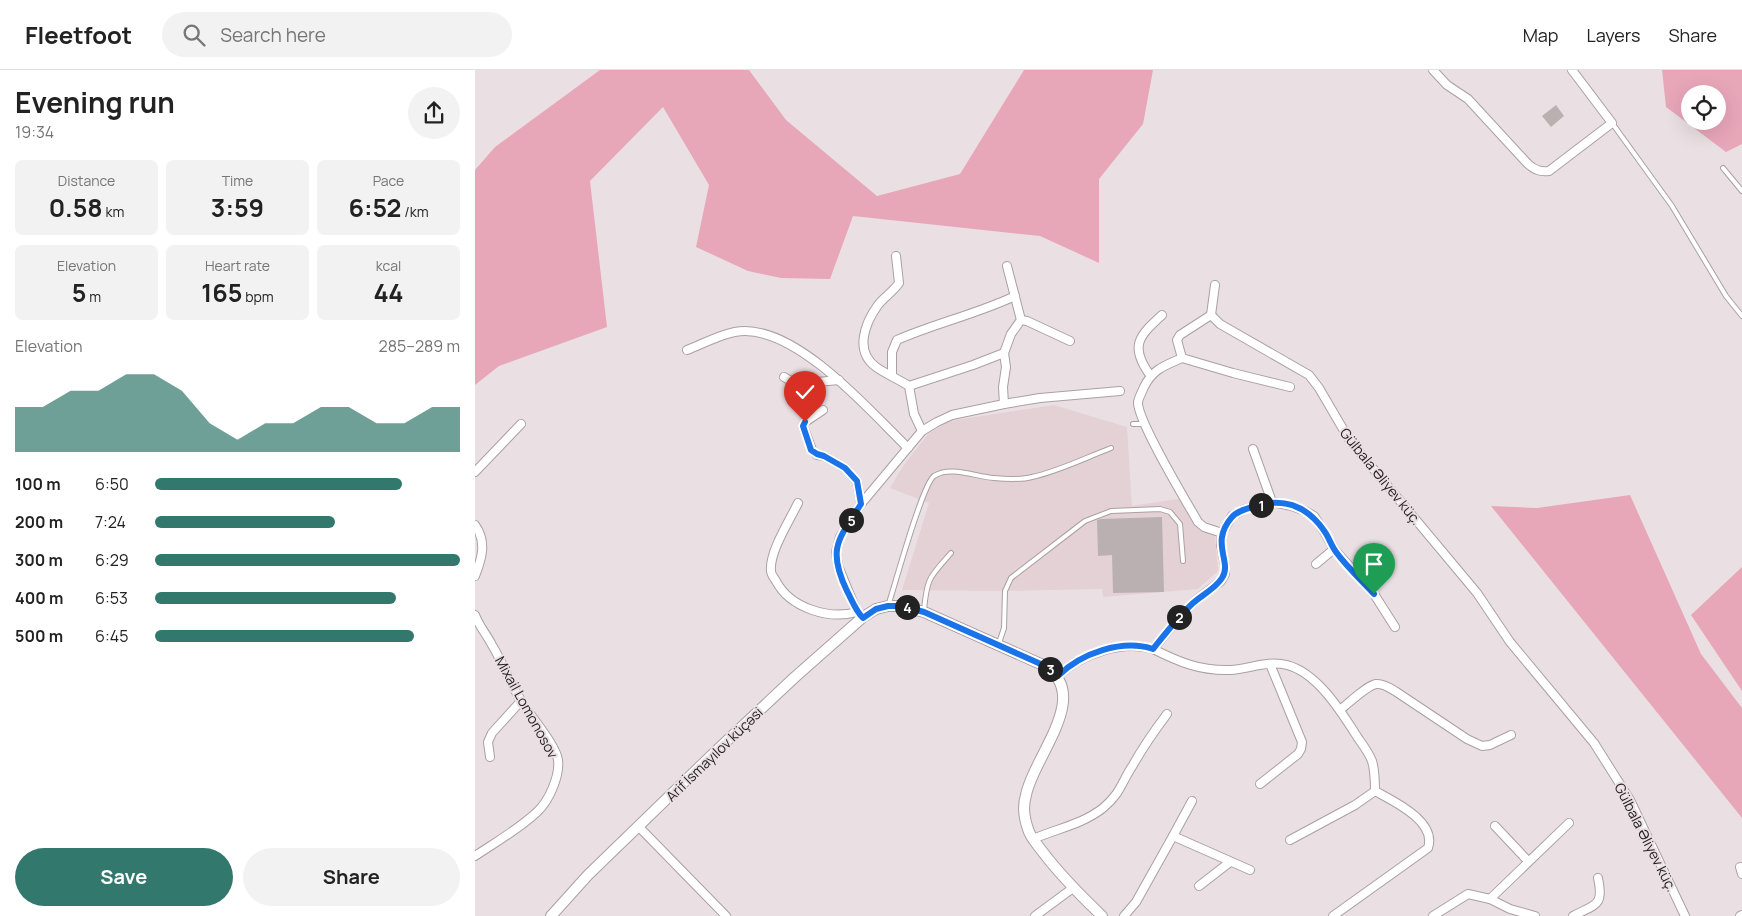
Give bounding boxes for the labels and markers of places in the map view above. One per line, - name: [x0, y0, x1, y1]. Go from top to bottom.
- pin: [784, 371, 826, 422]
- pin: 1: [1249, 492, 1273, 518]
- pin: 5: [839, 508, 863, 532]
- pin: [1353, 543, 1395, 594]
- pin: 4: [895, 594, 919, 620]
- pin: 2: [1167, 604, 1191, 630]
- pin: 3: [1037, 656, 1063, 682]

